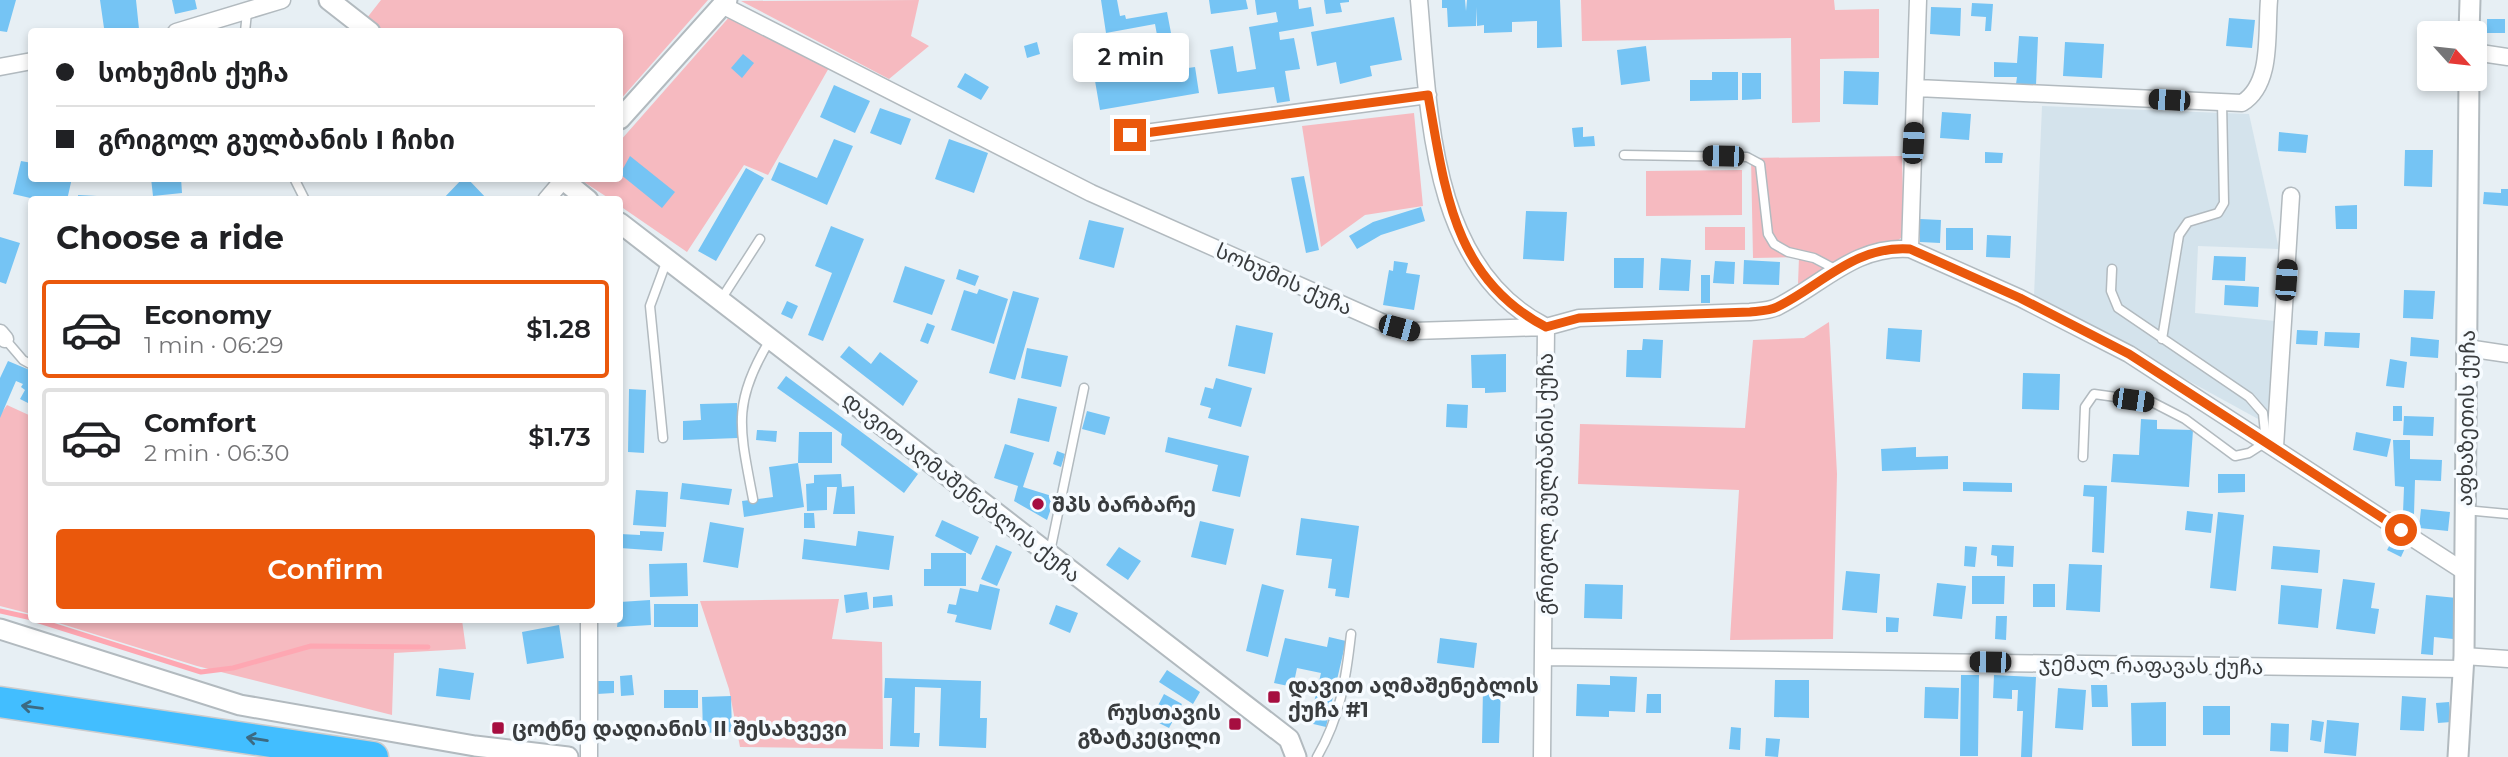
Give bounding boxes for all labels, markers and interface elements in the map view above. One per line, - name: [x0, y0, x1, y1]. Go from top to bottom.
- north arrow: [2417, 21, 2487, 91]
- map controls: [2417, 21, 2487, 91]
- callout: 2 min: [1072, 33, 1188, 82]
- text: 2 min: [1098, 43, 1164, 71]
- text: სოხუმის ქუჩა: [98, 57, 289, 89]
- car: [2148, 88, 2191, 112]
- route end: [1114, 119, 1146, 151]
- car: [1902, 121, 1925, 165]
- text: გრიგოლ გულბანის I ჩიხი: [98, 124, 455, 156]
- car: [1702, 145, 1745, 167]
- text: Choose a ride: [56, 218, 284, 257]
- street label: სოხუმის ქუჩა: [1212, 238, 1356, 320]
- car: [2275, 258, 2298, 302]
- icon: car: [60, 298, 123, 361]
- text: Economy: [144, 299, 271, 331]
- car: [1376, 312, 1423, 344]
- text: $1.28: [526, 313, 591, 345]
- street label: აფხაზეთის ქუჩა: [2452, 330, 2480, 506]
- text: 1 min · 06:29: [144, 331, 284, 359]
- street label: გრიგოლ გულბანის ქუჩა: [1533, 353, 1559, 615]
- street label: დავით აღმაშენებლის ქუჩა: [838, 386, 1086, 588]
- car: [2111, 387, 2156, 413]
- icon: car: [60, 406, 123, 469]
- text: Comfort: [144, 407, 256, 439]
- text: $1.73: [528, 421, 591, 453]
- text: 2 min · 06:30: [144, 439, 289, 467]
- place label: შპს ბარბარე: [1052, 492, 1196, 517]
- marker: შპს ბარბარე: [1030, 496, 1046, 512]
- route start: [2385, 514, 2417, 546]
- button: Confirm: [56, 529, 595, 609]
- car: [1969, 651, 2012, 673]
- street label: ჯემალ რაფავას ქუჩა: [2038, 651, 2264, 680]
- place label: დავით აღმაშენებლის ქუჩა #1: [1288, 673, 1539, 722]
- marker: დავით აღმაშენებლის ქუჩა #1: [1266, 689, 1282, 705]
- one-way arrow: [21, 700, 44, 713]
- place label: რუსთავის გზატკეცილი: [1077, 700, 1221, 750]
- place label: ცოტნე დადიანის II შესახვევი: [512, 716, 847, 742]
- marker: რუსთავის გზატკეცილი: [1227, 716, 1243, 732]
- marker: ცოტნე დადიანის II შესახვევი: [490, 720, 506, 736]
- one-way arrow: [246, 733, 269, 746]

